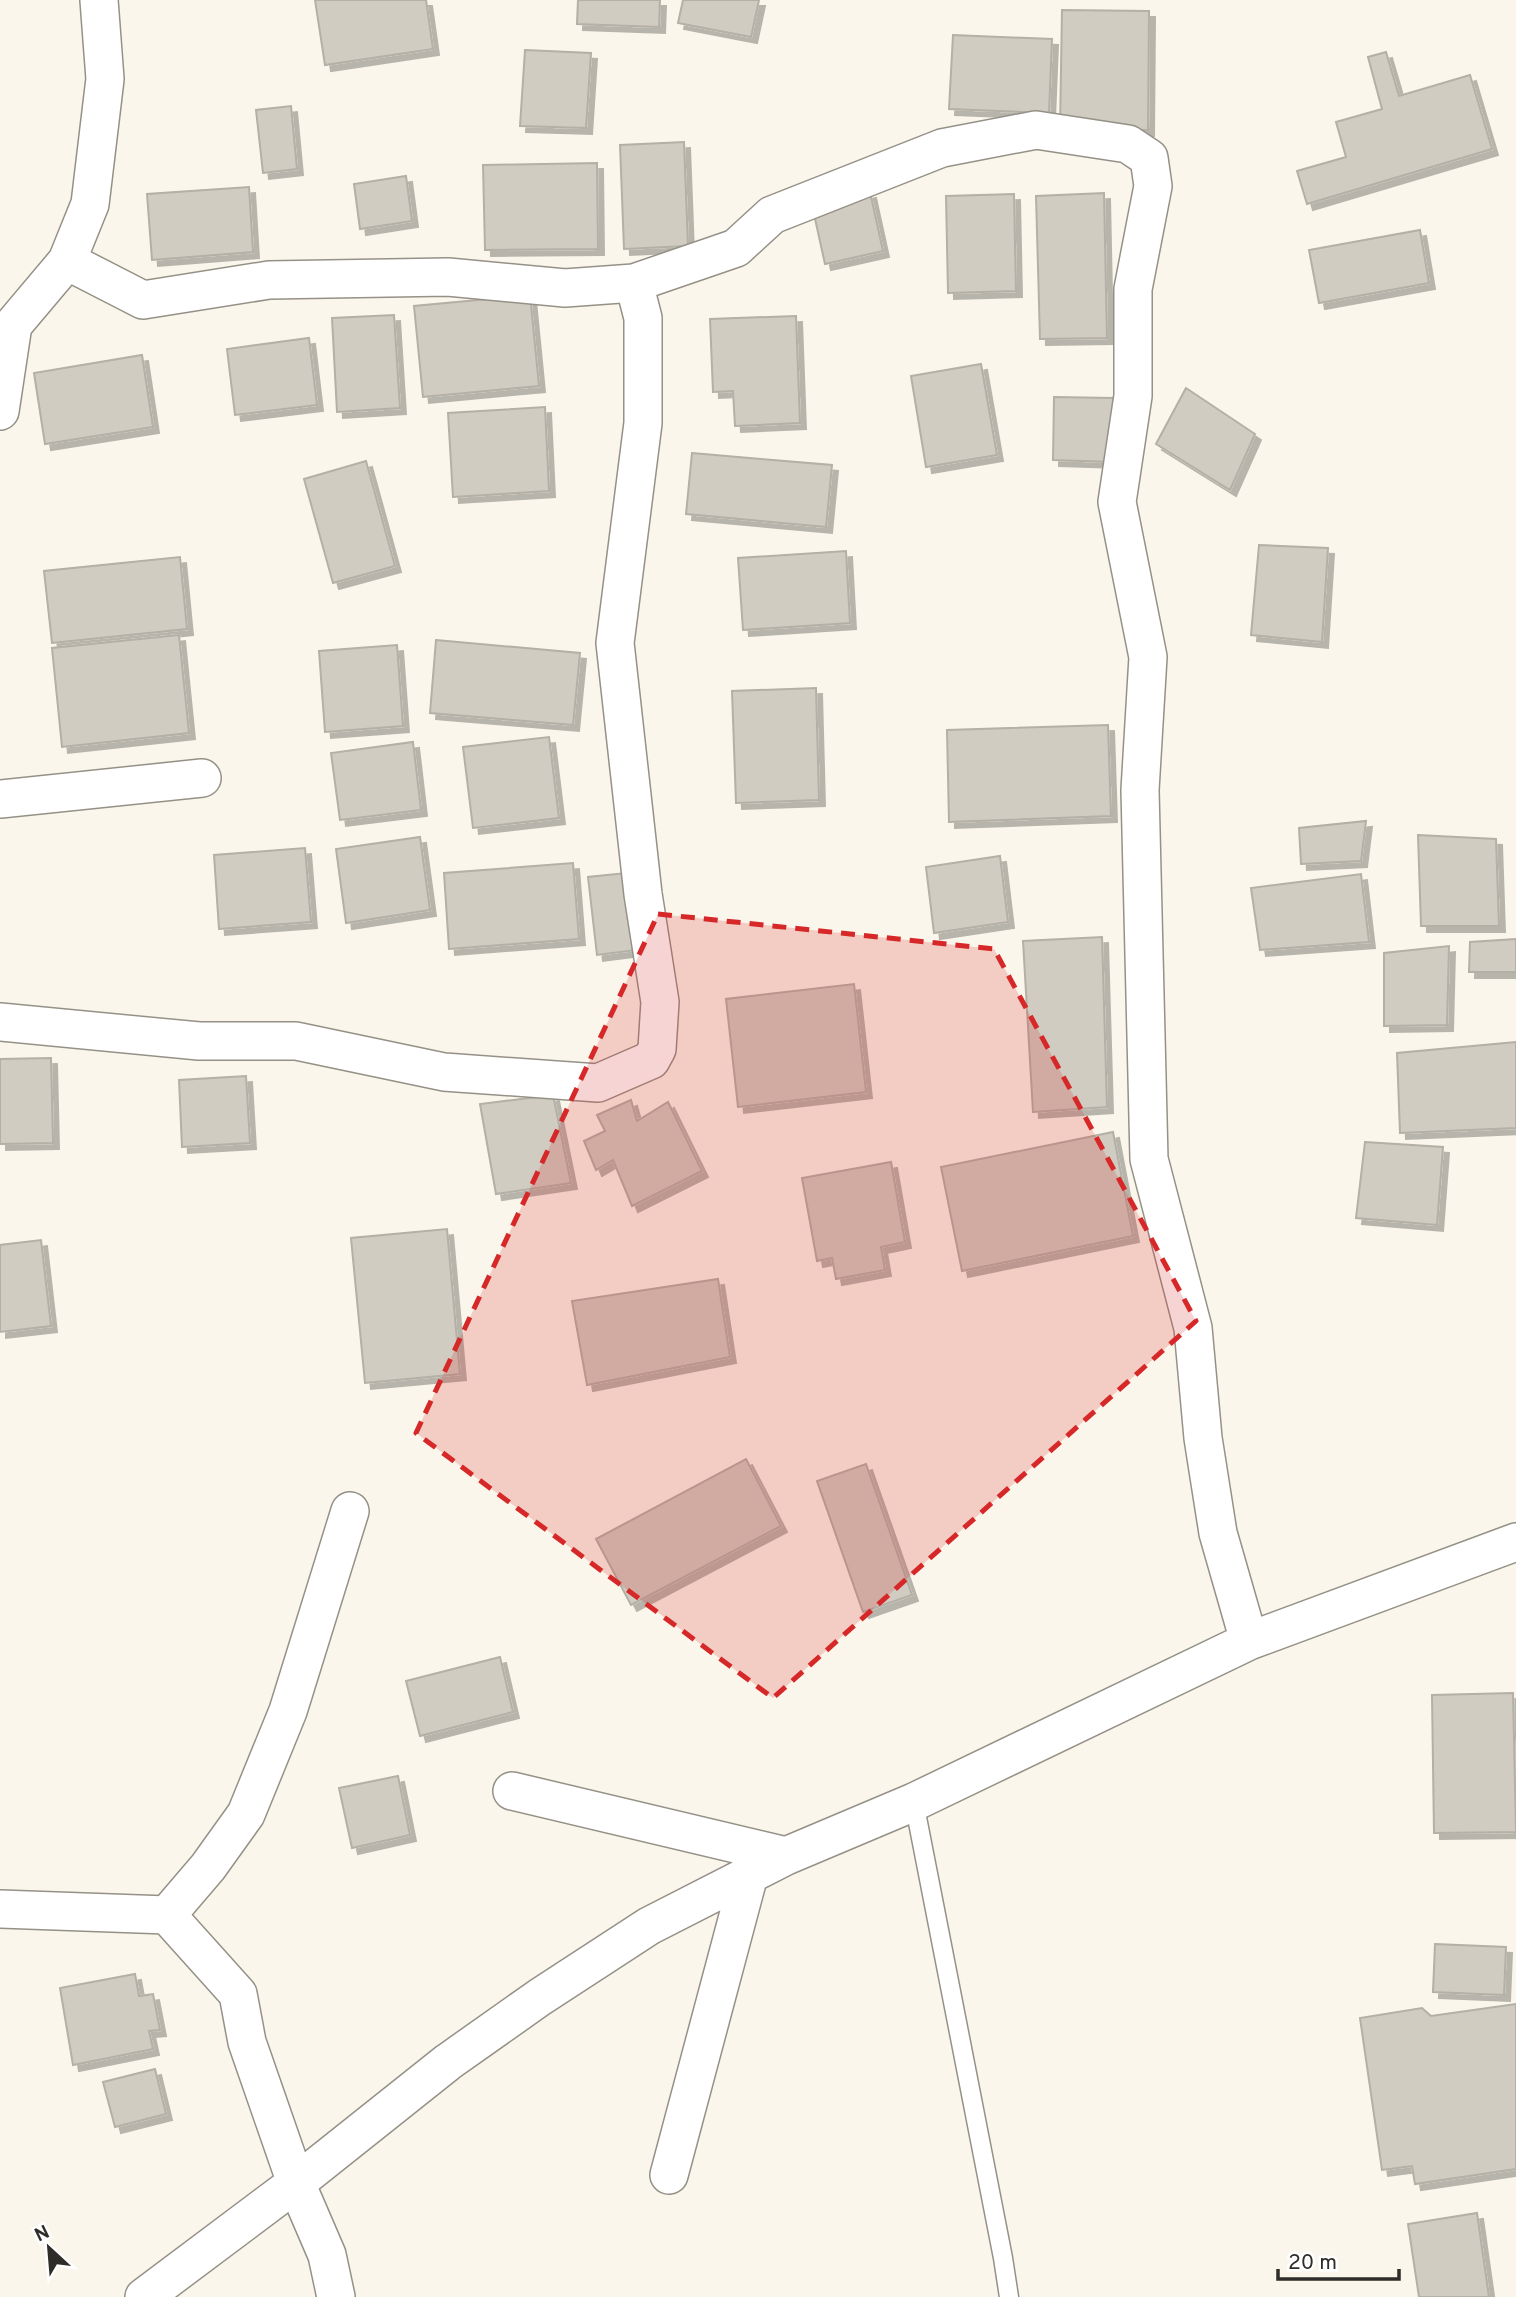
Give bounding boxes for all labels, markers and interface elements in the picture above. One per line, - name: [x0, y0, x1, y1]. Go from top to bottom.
- north arrow: [14, 2213, 84, 2283]
- text: N: [31, 2221, 54, 2248]
- scale bar: [1278, 2238, 1399, 2282]
- text: 20 m: [1288, 2250, 1337, 2277]

